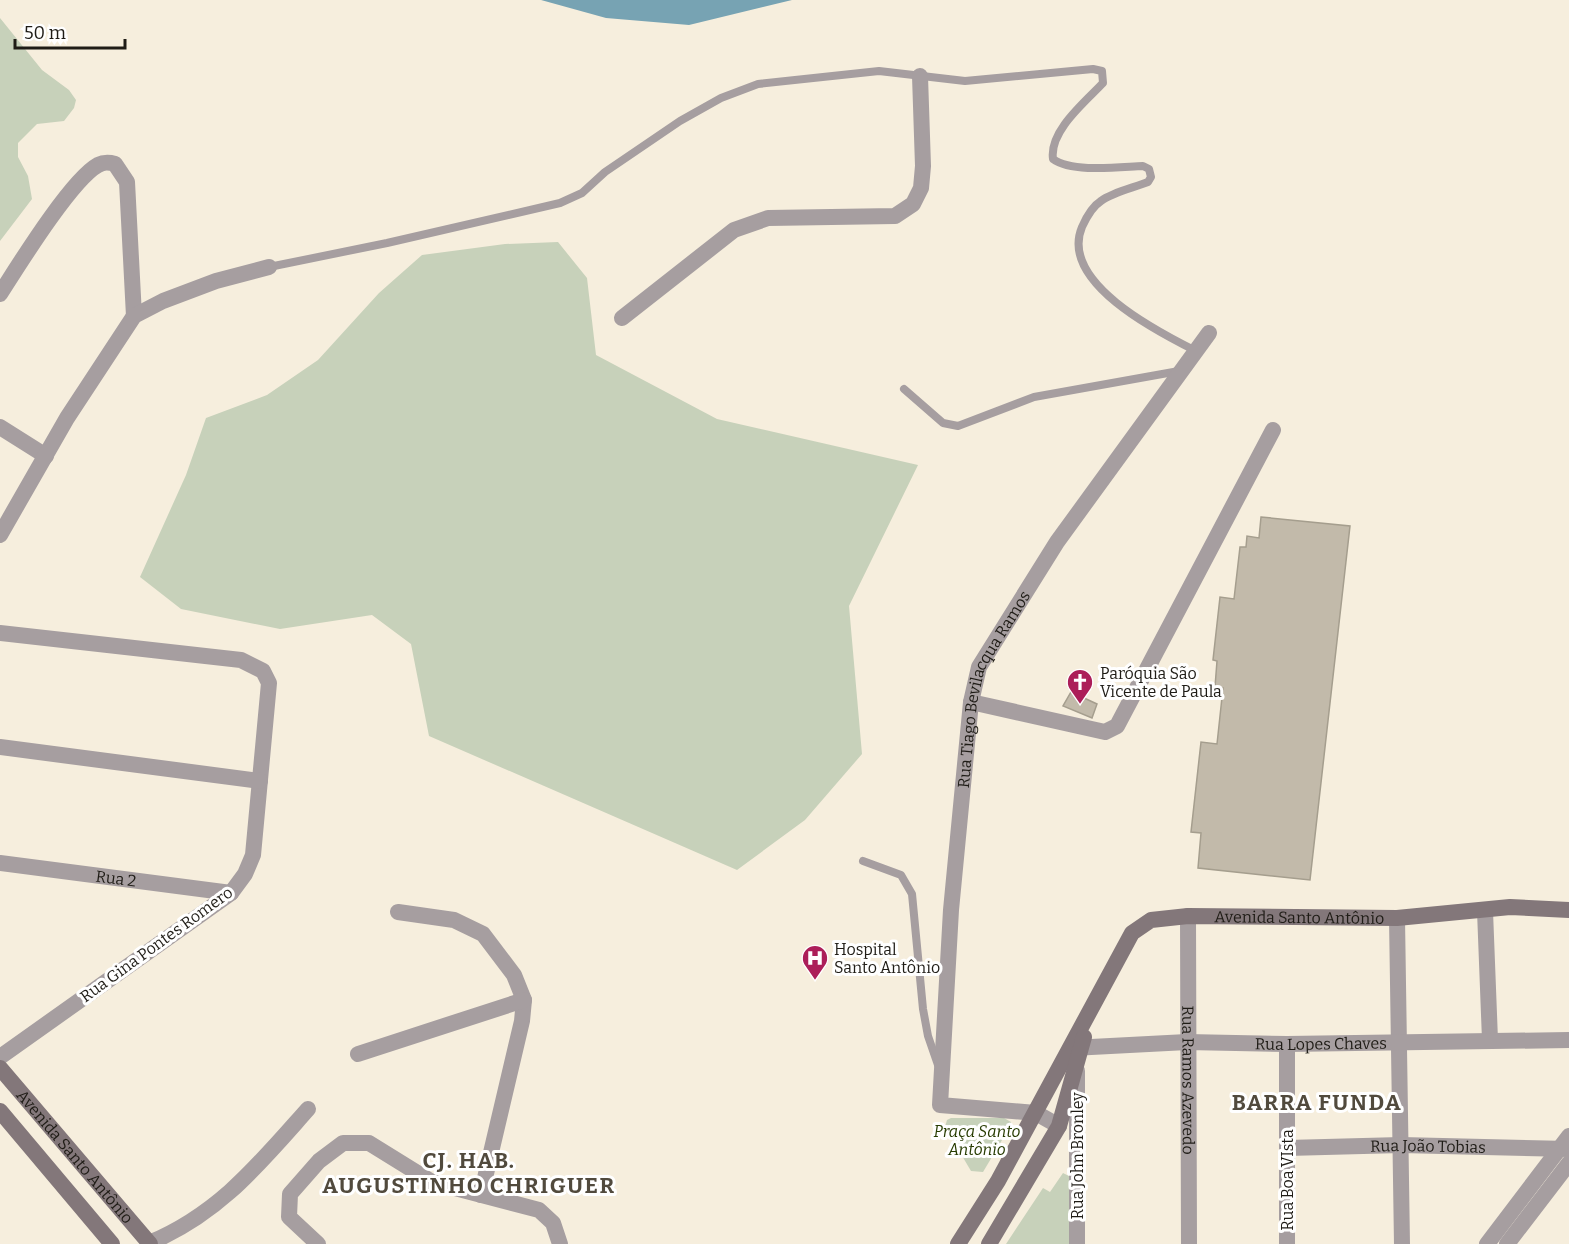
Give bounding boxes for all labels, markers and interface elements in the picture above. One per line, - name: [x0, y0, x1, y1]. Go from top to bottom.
- scale bar: [15, 12, 124, 50]
- text: 50 m: [24, 22, 66, 44]
- street label: Rua Tiago Bevilacqua Ramos: [954, 587, 1034, 789]
- place label: Paróquia São Vicente de Paula: [1100, 664, 1222, 701]
- church icon: Paróquia São Vicente de Paula: [1065, 667, 1095, 705]
- street label: Rua 2: [94, 867, 137, 891]
- street label: Rua Gina Pontes Romero: [76, 883, 236, 1006]
- street label: Avenida Santo Antônio: [1214, 907, 1384, 928]
- place label: Hospital Santo Antônio: [834, 940, 940, 977]
- hospital icon: Hospital Santo Antônio: [800, 943, 830, 981]
- street label: Rua Ramos Azevedo: [1178, 1005, 1198, 1155]
- street label: Rua Lopes Chaves: [1255, 1034, 1387, 1054]
- street label: Avenida Santo Antônio: [13, 1086, 137, 1227]
- district label: BARRA FUNDA: [1232, 1089, 1402, 1116]
- street label: Rua John Bronley: [1068, 1092, 1087, 1220]
- park label: Praça Santo Antônio: [934, 1122, 1021, 1159]
- street label: Rua Boa VIsta: [1278, 1129, 1297, 1231]
- street label: Rua João Tobias: [1370, 1136, 1486, 1157]
- district label: CJ. HAB. AUGUSTINHO CHRIGUER: [322, 1147, 616, 1199]

